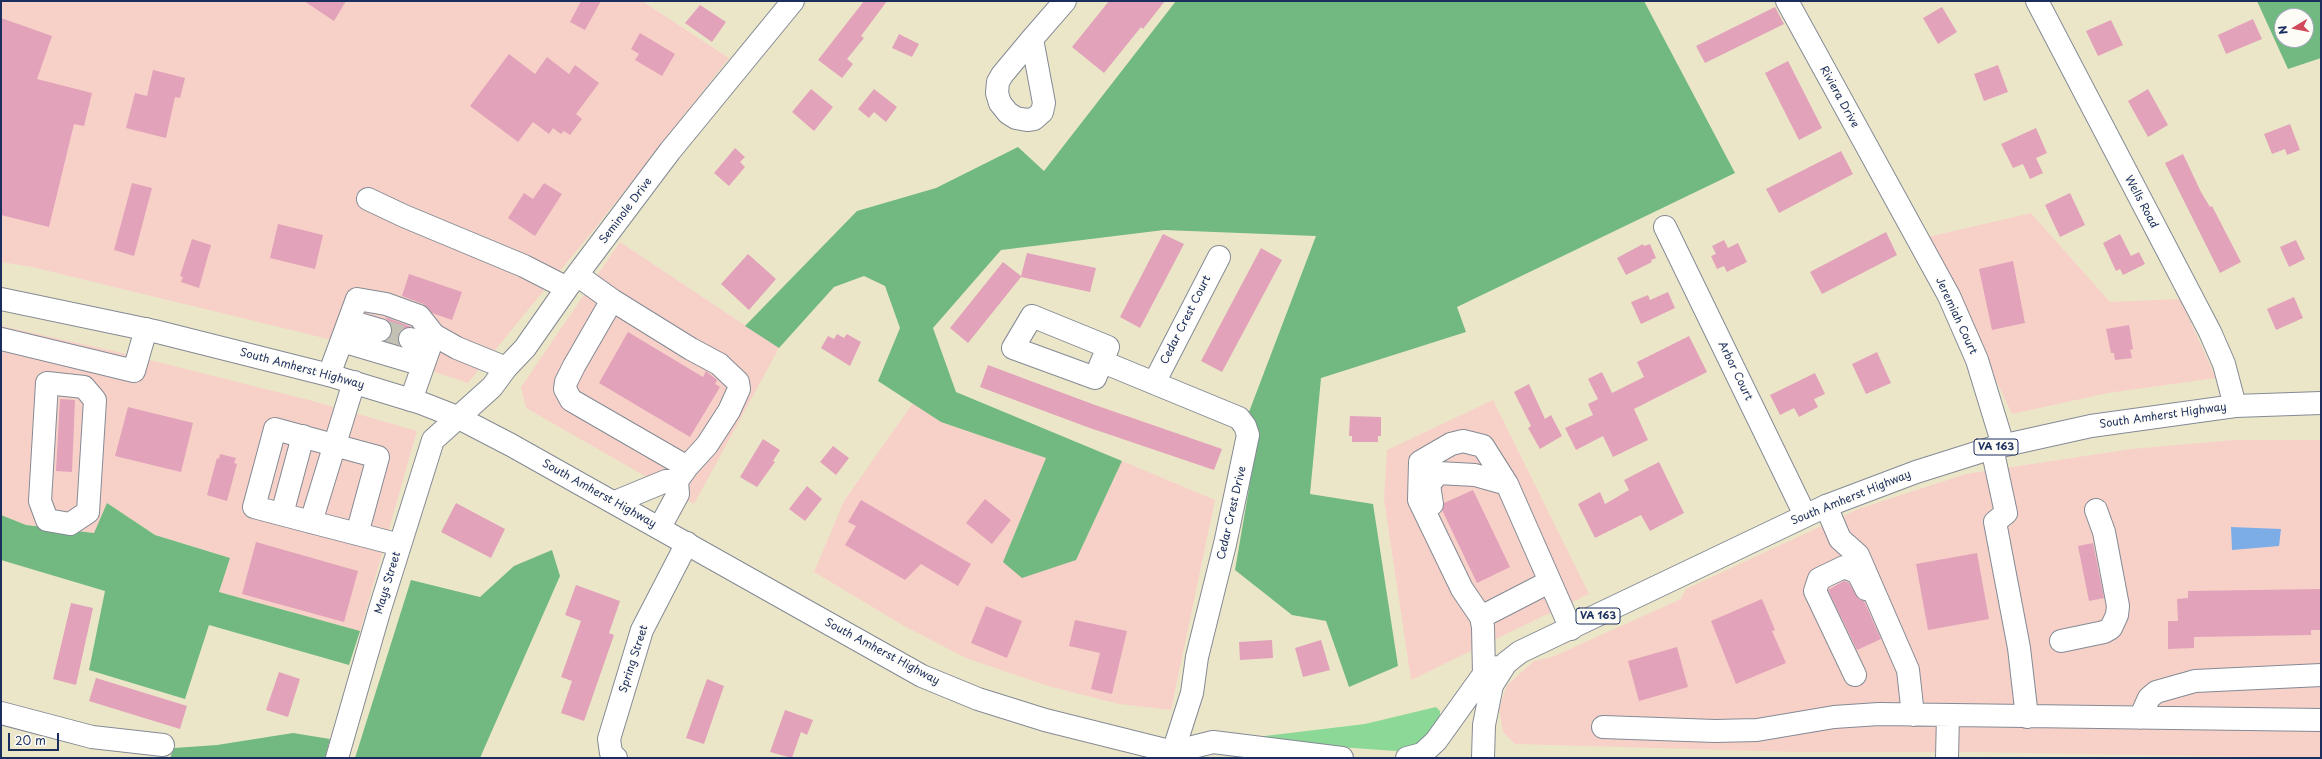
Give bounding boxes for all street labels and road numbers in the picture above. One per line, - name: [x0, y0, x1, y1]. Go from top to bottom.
- street label: Riviera Drive: [1817, 64, 1861, 130]
- street label: Wells Road: [2122, 173, 2160, 231]
- street label: Seminole Drive: [597, 175, 655, 247]
- street label: Cedar Crest Court: [1158, 273, 1214, 367]
- street label: Jeremiah Court: [1932, 276, 1980, 356]
- street label: Arbor Court: [1715, 339, 1755, 403]
- street label: South Amherst Highway: [238, 346, 366, 392]
- street label: South Amherst Highway: [2099, 401, 2227, 431]
- road number: VA 163: [1974, 439, 2018, 455]
- street label: South Amherst Highway: [540, 457, 658, 531]
- street label: Cedar Crest Drive: [1215, 465, 1249, 561]
- street label: South Amherst Highway: [1789, 468, 1913, 528]
- street label: Mays Street: [372, 550, 404, 616]
- road number: VA 163: [1576, 608, 1620, 624]
- street label: South Amherst Highway: [822, 616, 942, 688]
- street label: Spring Street: [617, 623, 651, 695]

